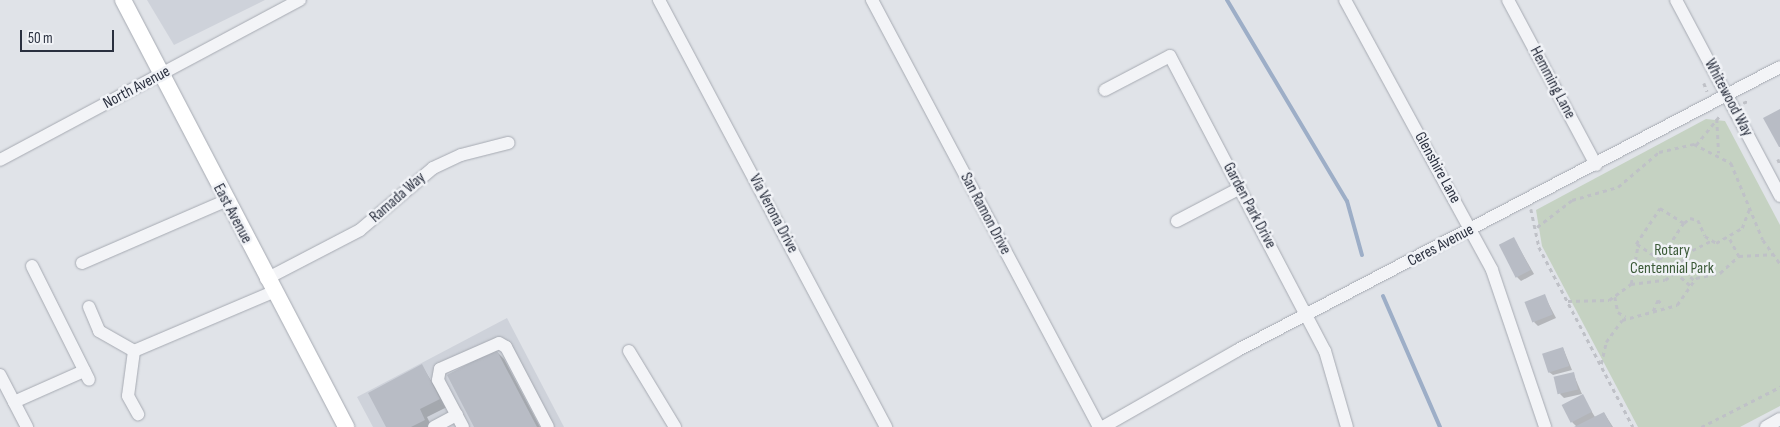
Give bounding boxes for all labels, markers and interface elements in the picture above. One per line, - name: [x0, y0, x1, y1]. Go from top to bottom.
- scale bar: [22, 20, 116, 52]
- text: 50 m: [28, 29, 53, 48]
- street label: Hemming Lane: [1525, 44, 1579, 122]
- street label: Whitewood Way: [1700, 56, 1756, 140]
- street label: North Avenue: [100, 62, 174, 114]
- street label: Glenshire Lane: [1410, 129, 1464, 207]
- street label: Garden Park Drive: [1218, 160, 1280, 252]
- street label: Ramada Way: [366, 169, 430, 227]
- street label: San Ramon Drive: [955, 170, 1015, 258]
- street label: Via Verona Drive: [744, 171, 802, 257]
- street label: East Avenue: [208, 181, 256, 247]
- street label: Ceres Avenue: [1405, 221, 1477, 271]
- park label: Rotary Centennial Park: [1630, 241, 1714, 279]

